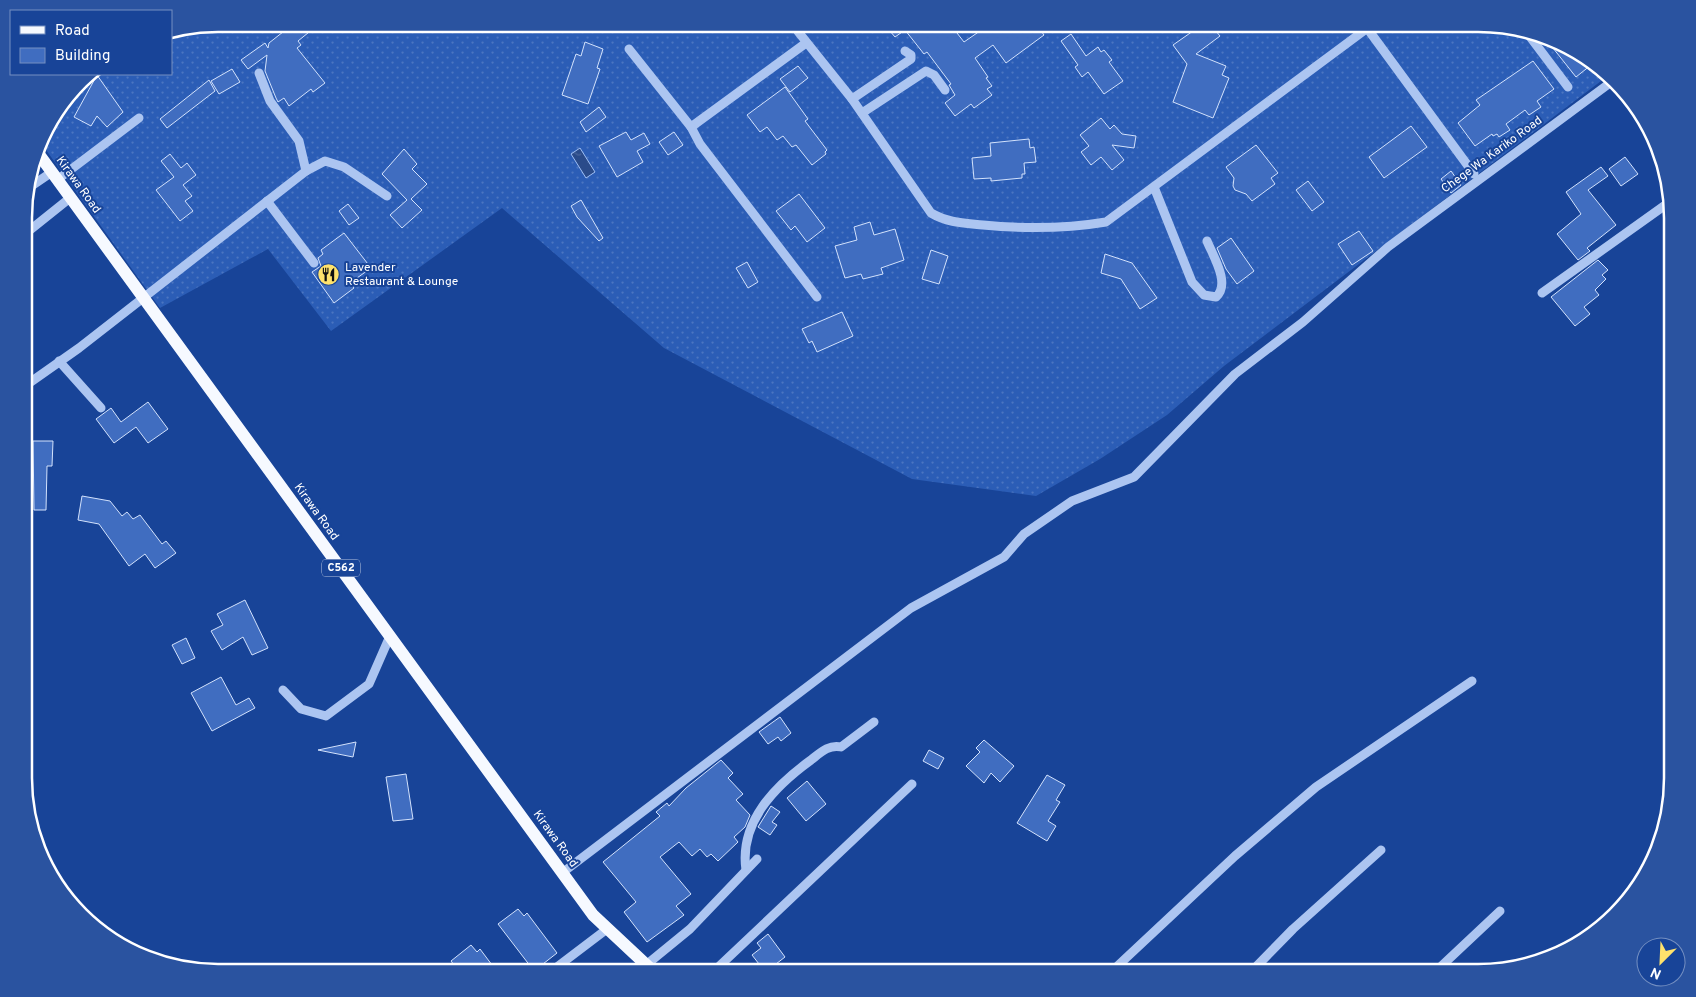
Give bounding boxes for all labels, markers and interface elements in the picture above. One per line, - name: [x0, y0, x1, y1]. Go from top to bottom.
- legend: [10, 10, 172, 75]
- text: Road: [55, 22, 90, 41]
- text: Building: [55, 47, 110, 66]
- street label: Chege Wa Kariko Road: [1438, 113, 1546, 197]
- street label: Kirawa Road: [52, 153, 104, 217]
- place label: Lavender Restaurant & Lounge: [345, 260, 458, 290]
- restaurant icon: Lavender Restaurant & Lounge: [317, 263, 341, 287]
- street label: Kirawa Road: [290, 480, 342, 544]
- road number: C562: [322, 560, 360, 576]
- street label: Kirawa Road: [529, 807, 581, 871]
- north arrow: [1636, 937, 1686, 987]
- text: N: [1648, 963, 1664, 982]

